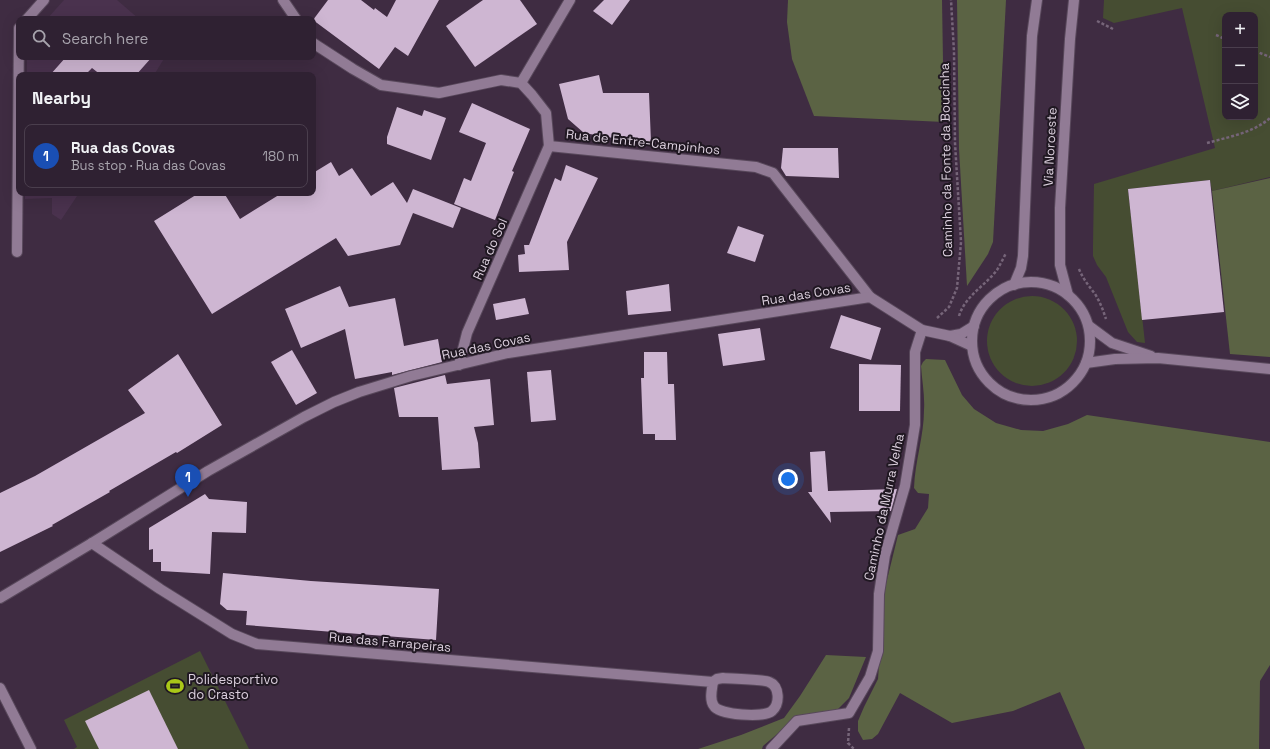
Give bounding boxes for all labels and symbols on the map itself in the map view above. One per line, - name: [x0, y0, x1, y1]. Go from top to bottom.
- street label: Caminho da Fonte da Boucinha: [936, 62, 956, 257]
- street label: Via Noroeste: [1039, 107, 1061, 187]
- street label: Rua de Entre-Campinhos: [565, 125, 721, 159]
- street label: Rua do Sol: [469, 215, 511, 283]
- street label: Rua das Covas: [760, 279, 852, 309]
- street label: Rua das Covas: [440, 328, 532, 364]
- street label: Caminho da Murra Velha: [860, 431, 908, 582]
- pin: 1: [175, 464, 201, 497]
- your location: [778, 469, 798, 489]
- street label: Rua das Farrapeiras: [328, 628, 452, 656]
- place label: Polidesportivo do Crasto: [188, 671, 278, 703]
- sports icon: Polidesportivo do Crasto: [165, 676, 185, 696]

